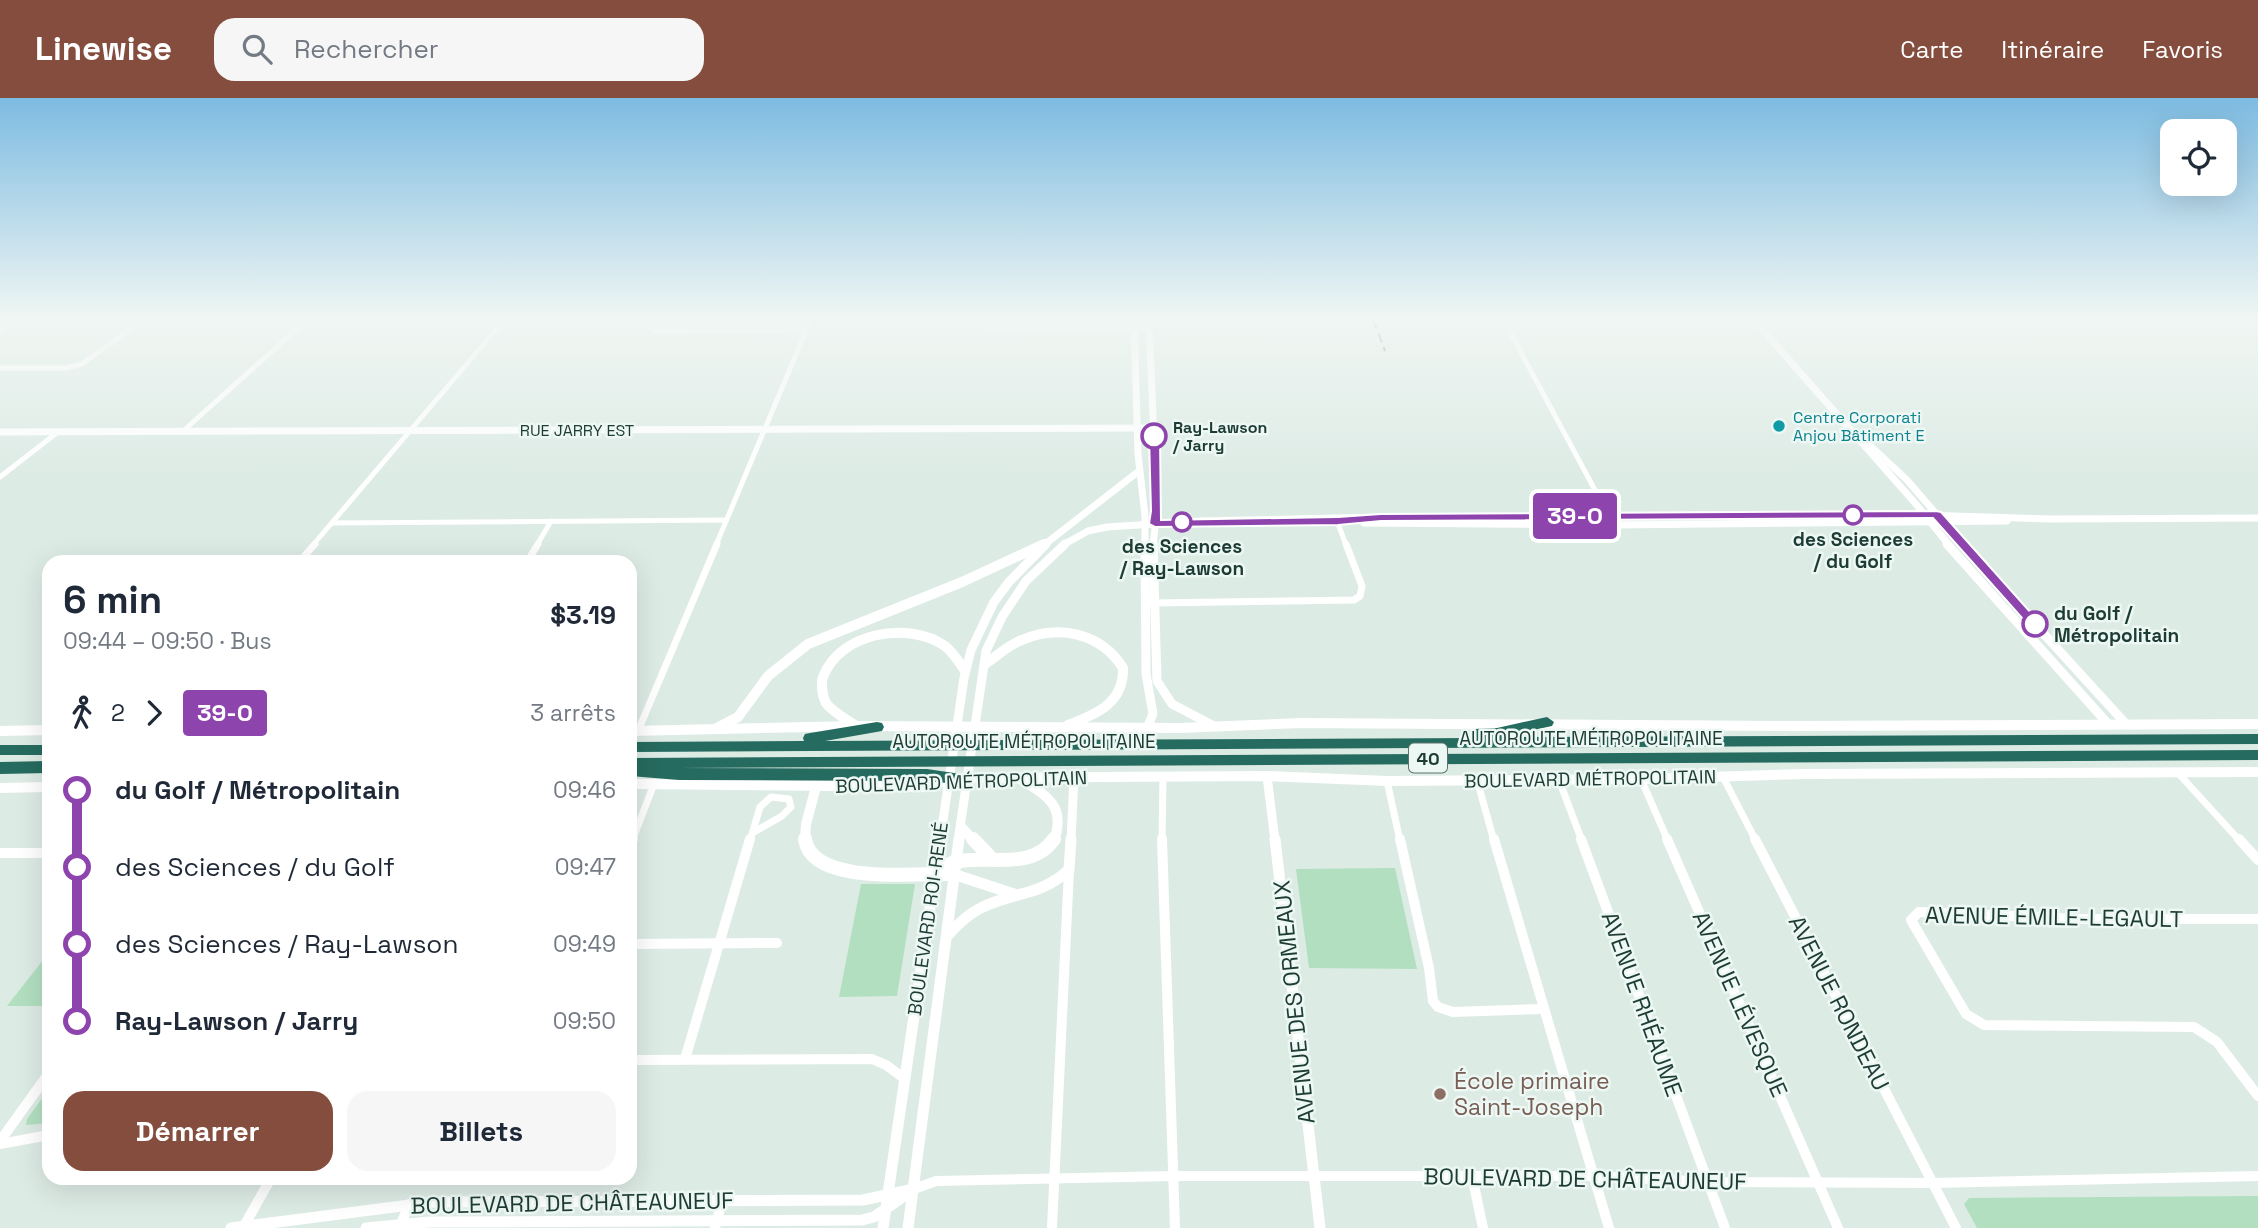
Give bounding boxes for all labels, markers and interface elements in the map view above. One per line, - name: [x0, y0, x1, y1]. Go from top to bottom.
- search box: [214, 18, 704, 81]
- text: Linewise: [35, 28, 172, 70]
- icon: search: [238, 30, 276, 68]
- text: Rechercher: [294, 32, 439, 66]
- text: Carte: [1900, 34, 1963, 65]
- text: Itinéraire: [2001, 34, 2104, 65]
- text: Favoris: [2142, 34, 2223, 65]
- map controls: [2160, 119, 2237, 196]
- button: locate: [2160, 119, 2237, 196]
- place label: Centre Corporati Anjou Bâtiment E: [1793, 407, 1924, 446]
- place label: Ray-Lawson / Jarry: [1172, 417, 1267, 456]
- marker: Centre Corporati Anjou Bâtiment E: [1771, 418, 1787, 434]
- street label: RUE JARRY EST: [520, 420, 634, 441]
- marker: Ray-Lawson / Jarry: [1141, 423, 1167, 449]
- line badge: 39-O: [1526, 493, 1624, 539]
- text: 39-O: [1547, 500, 1603, 531]
- marker: des Sciences / du Golf: [1843, 505, 1863, 525]
- marker: des Sciences / Ray-Lawson: [1172, 512, 1192, 532]
- place label: des Sciences / du Golf: [1793, 527, 1913, 574]
- place label: des Sciences / Ray-Lawson: [1119, 534, 1244, 581]
- text: 6 min: [63, 576, 162, 624]
- text: $3.19: [550, 598, 616, 632]
- place label: du Golf / Métropolitain: [2054, 601, 2179, 648]
- marker: du Golf / Métropolitain: [2022, 611, 2048, 637]
- text: 09:44 – 09:50 · Bus: [63, 626, 272, 656]
- icon: walk: [63, 694, 101, 732]
- icon: forward: [135, 694, 173, 732]
- text: 39-O: [197, 697, 253, 728]
- text: 2: [111, 698, 125, 728]
- text: 3 arrêts: [530, 698, 616, 728]
- street label: AUTOROUTE MÉTROPOLITAINE: [1459, 726, 1723, 751]
- street label: AUTOROUTE MÉTROPOLITAINE: [892, 729, 1156, 754]
- road number: 40: [1409, 744, 1447, 772]
- street label: BOULEVARD MÉTROPOLITAIN: [1464, 764, 1716, 794]
- street label: BOULEVARD MÉTROPOLITAIN: [834, 765, 1088, 799]
- text: du Golf / Métropolitain: [115, 773, 400, 807]
- text: 09:46: [553, 775, 616, 805]
- street label: BOULEVARD ROI-RENÉ: [902, 821, 954, 1017]
- text: des Sciences / du Golf: [115, 850, 395, 884]
- text: 09:47: [555, 852, 616, 882]
- street label: AVENUE DES ORMEAUX: [1266, 879, 1322, 1125]
- street label: AVENUE ÉMILE-LEGAULT: [1925, 900, 2183, 934]
- street label: AVENUE LÉVESQUE: [1686, 906, 1794, 1102]
- street label: AVENUE RHÉAUME: [1595, 907, 1689, 1101]
- street label: AVENUE RONDEAU: [1782, 910, 1896, 1096]
- text: des Sciences / Ray-Lawson: [115, 927, 458, 961]
- text: 09:49: [553, 929, 616, 959]
- text: Ray-Lawson / Jarry: [115, 1004, 358, 1038]
- text: 09:50: [553, 1006, 616, 1036]
- place label: École primaire Saint-Joseph: [1454, 1066, 1610, 1122]
- marker: École primaire Saint-Joseph: [1432, 1086, 1448, 1102]
- button: Démarrer: [63, 1091, 333, 1171]
- button: Billets: [347, 1091, 616, 1171]
- street label: BOULEVARD DE CHÂTEAUNEUF: [1423, 1161, 1747, 1197]
- street label: BOULEVARD DE CHÂTEAUNEUF: [410, 1185, 734, 1221]

